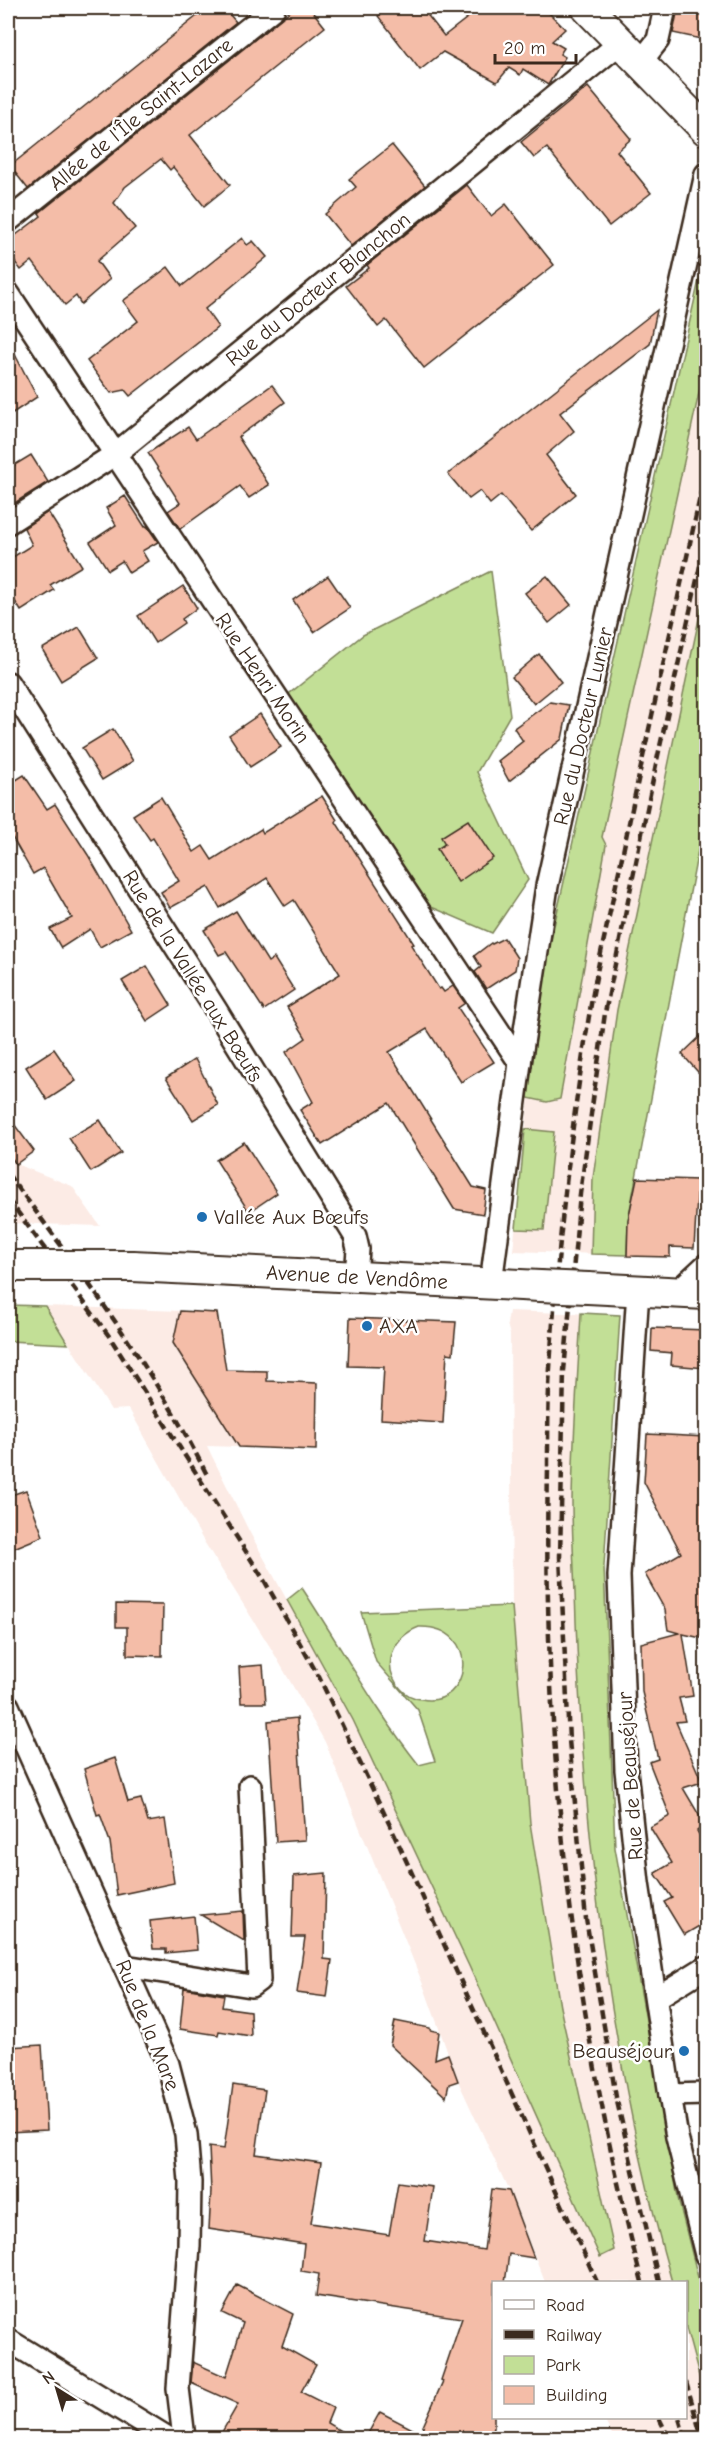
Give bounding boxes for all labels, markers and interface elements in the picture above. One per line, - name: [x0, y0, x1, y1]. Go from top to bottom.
- scale bar: [495, 27, 576, 65]
- street label: Allée de l'Île Saint-Lazare: [44, 32, 238, 196]
- text: 20 m: [504, 38, 545, 59]
- street label: Rue du Docteur Blanchon: [221, 207, 415, 371]
- street label: Rue Henri Morin: [211, 608, 315, 748]
- street label: Rue du Docteur Lunier: [549, 624, 618, 827]
- street label: Rue de la Vallée aux Bœufs: [118, 866, 268, 1086]
- place label: Vallée Aux Bœufs: [214, 1205, 368, 1229]
- marker: Vallée Aux Bœufs: [195, 1210, 209, 1224]
- street label: Avenue de Vendôme: [266, 1260, 448, 1294]
- place label: AXA: [379, 1314, 418, 1338]
- marker: AXA: [360, 1319, 374, 1333]
- street label: Rue de Beauséjour: [612, 1690, 648, 1861]
- street label: Rue de la Mare: [111, 1956, 185, 2094]
- place label: Beauséjour: [573, 2039, 673, 2063]
- marker: Beauséjour: [677, 2044, 691, 2058]
- legend: [492, 2281, 687, 2419]
- text: Road: [546, 2295, 585, 2316]
- text: Railway: [546, 2325, 603, 2346]
- text: Park: [546, 2355, 581, 2376]
- north arrow: [27, 2359, 87, 2419]
- text: N: [39, 2367, 58, 2388]
- text: Building: [546, 2385, 608, 2406]

